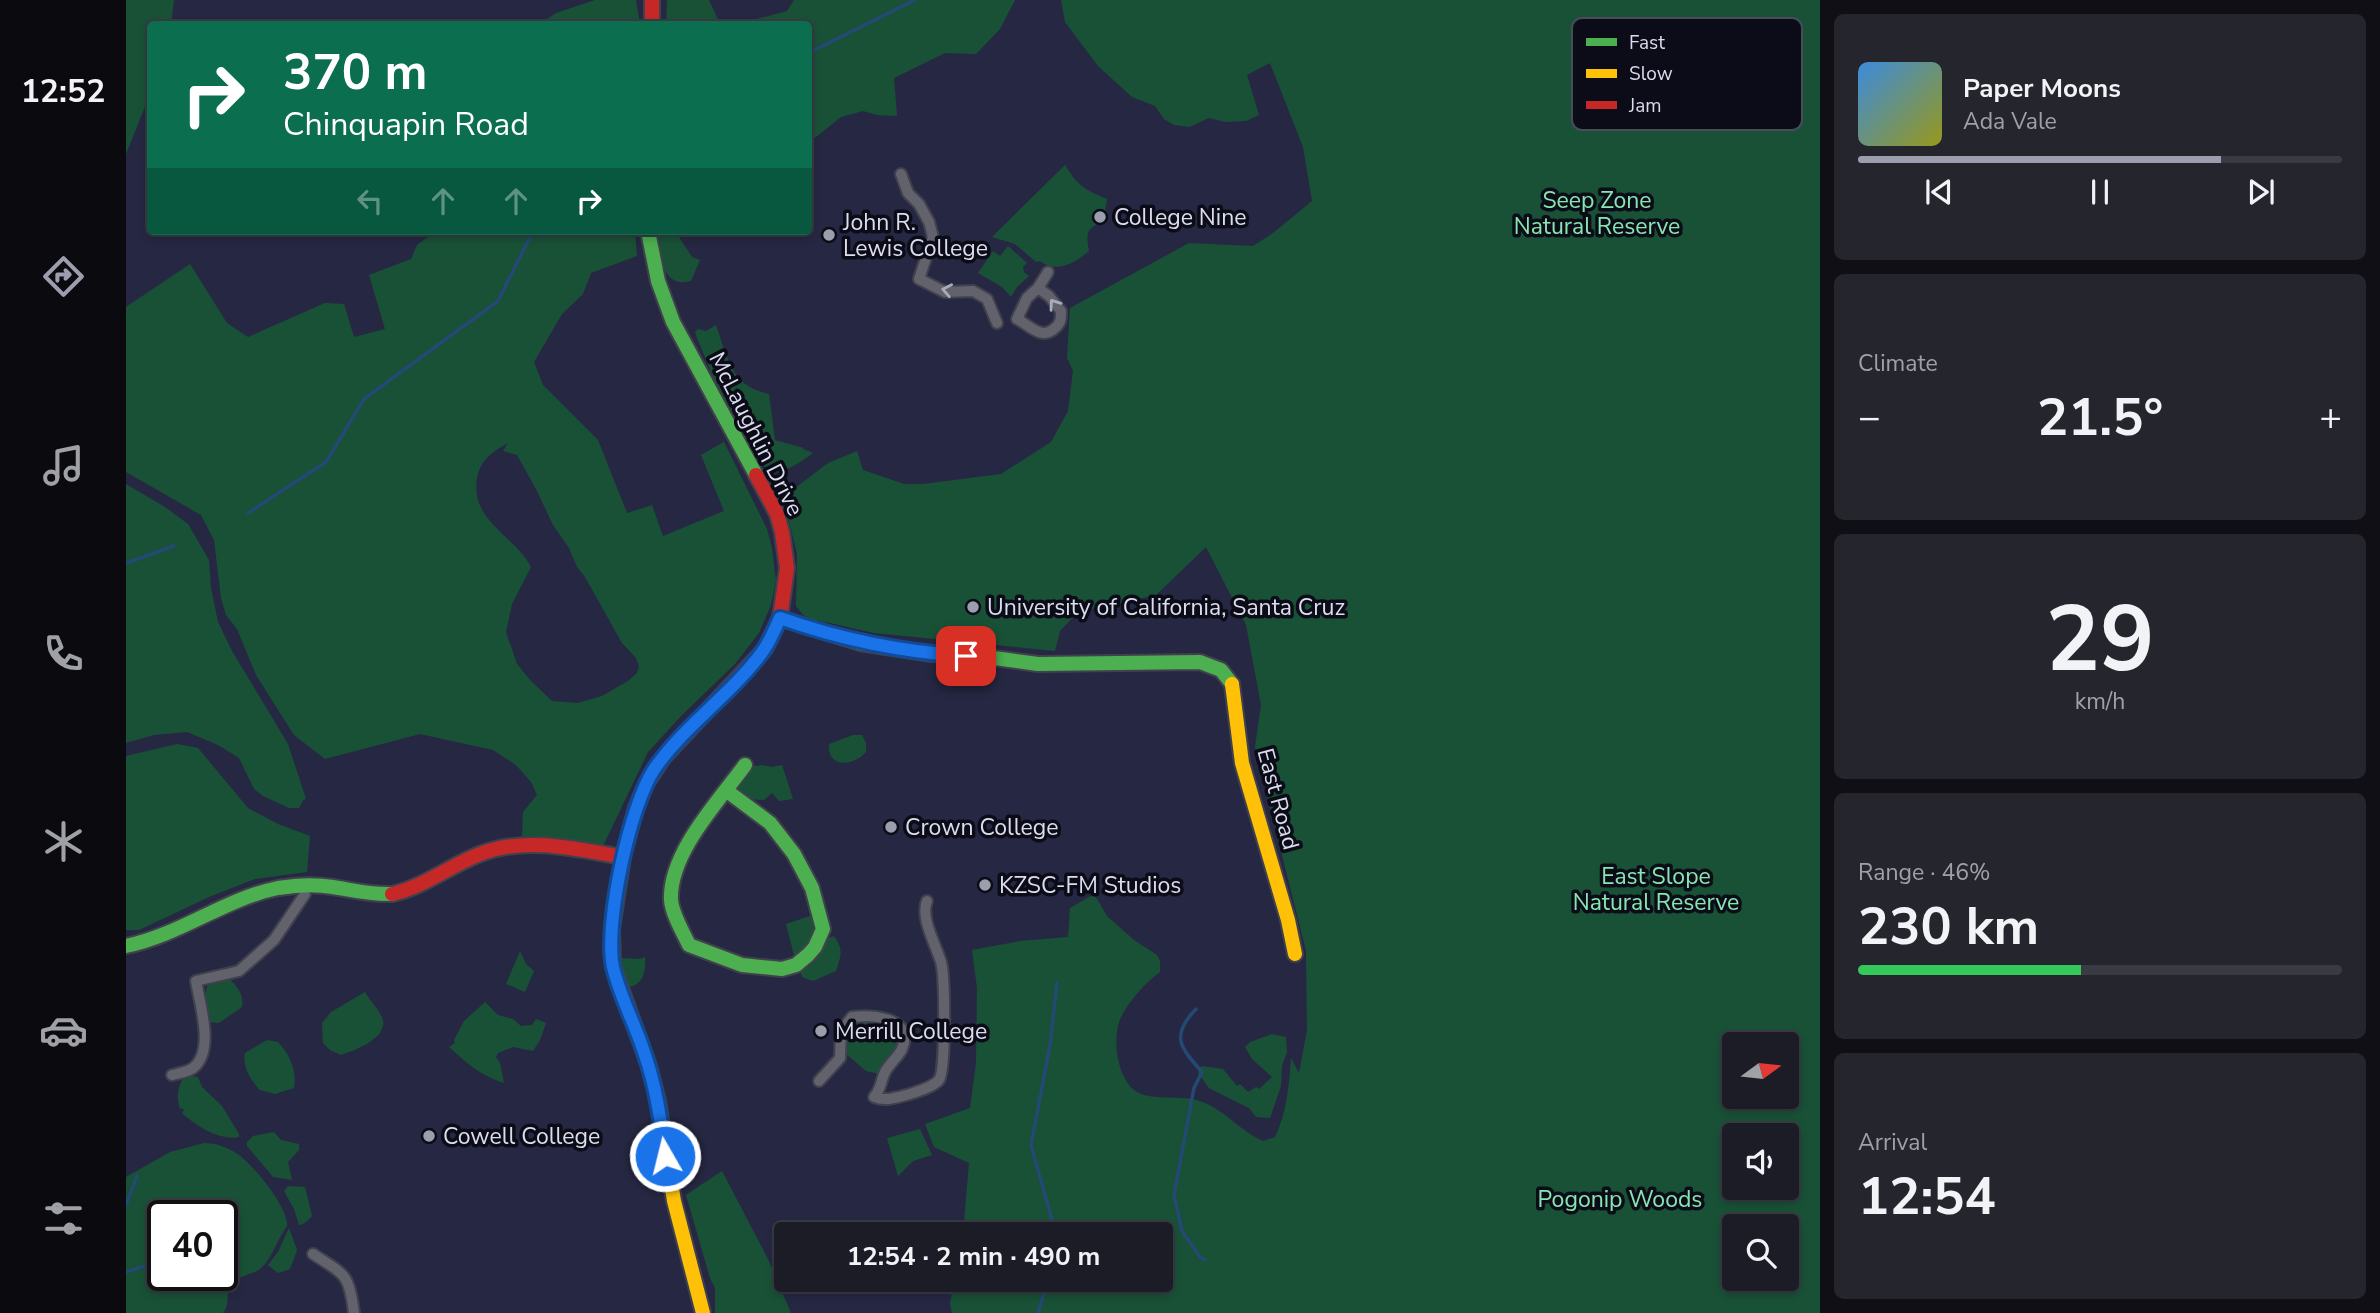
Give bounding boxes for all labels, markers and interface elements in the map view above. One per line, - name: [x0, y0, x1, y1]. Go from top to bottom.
- legend: [1572, 18, 1802, 130]
- text: Fast: [1629, 30, 1665, 56]
- text: 370 m: [283, 39, 427, 106]
- icon: right: [168, 49, 259, 140]
- text: Slow: [1629, 61, 1673, 87]
- text: 12:52: [21, 70, 105, 113]
- text: Paper Moons: [1963, 71, 2121, 106]
- text: Jam: [1628, 93, 1662, 119]
- text: Chinquapin Road: [283, 103, 529, 146]
- text: Ada Vale: [1963, 106, 2057, 137]
- icon: previous: [1920, 173, 1958, 211]
- icon: pause: [2081, 173, 2119, 211]
- icon: next: [2242, 173, 2280, 211]
- icon: left: [351, 182, 389, 220]
- icon: ahead: [424, 182, 462, 220]
- icon: ahead: [497, 182, 535, 220]
- icon: right: [570, 182, 608, 220]
- park label: Seep Zone Natural Reserve: [1514, 185, 1680, 242]
- place label: College Nine: [1114, 202, 1246, 233]
- place label: John R. Lewis College: [842, 207, 988, 264]
- marker: College Nine: [1092, 209, 1108, 225]
- marker: John R. Lewis College: [821, 227, 837, 243]
- icon: directions: [39, 252, 88, 301]
- one-way arrow: [941, 283, 953, 298]
- one-way arrow: [1050, 299, 1062, 312]
- street label: McLaughlin Drive: [701, 347, 811, 521]
- text: Climate: [1858, 348, 1938, 379]
- text: 21.5°: [2037, 382, 2163, 453]
- text: −: [1858, 392, 1881, 443]
- text: +: [2319, 392, 2342, 443]
- icon: music: [39, 441, 88, 490]
- text: 29: [2045, 578, 2155, 702]
- place label: University of California, Santa Cruz: [987, 592, 1345, 623]
- marker: University of California, Santa Cruz: [965, 599, 981, 615]
- pin: [936, 626, 996, 686]
- icon: phone: [39, 629, 88, 678]
- icon: arrive: [947, 637, 985, 675]
- text: km/h: [2075, 686, 2125, 717]
- street label: East Road: [1250, 745, 1306, 853]
- place label: Crown College: [905, 812, 1058, 843]
- icon: climate: [39, 817, 88, 866]
- marker: Crown College: [883, 819, 899, 835]
- text: Range · 46%: [1858, 857, 1990, 888]
- park label: East Slope Natural Reserve: [1573, 861, 1739, 918]
- place label: KZSC-FM Studios: [999, 870, 1181, 901]
- marker: KZSC-FM Studios: [977, 877, 993, 893]
- text: 230 km: [1858, 891, 2039, 962]
- icon: car: [39, 1006, 88, 1055]
- place label: Merrill College: [835, 1016, 987, 1047]
- marker: Merrill College: [813, 1023, 829, 1039]
- north arrow: [1722, 1032, 1799, 1110]
- map controls: [1722, 1032, 1799, 1291]
- position arrow: [628, 1119, 702, 1193]
- place label: Cowell College: [443, 1121, 600, 1152]
- button: sound: [1722, 1123, 1799, 1200]
- text: Arrival: [1858, 1127, 1927, 1158]
- marker: Cowell College: [421, 1128, 437, 1144]
- text: 12:54: [1858, 1161, 1996, 1232]
- park label: Pogonip Woods: [1538, 1184, 1702, 1215]
- icon: filters: [39, 1194, 88, 1243]
- speed limit sign: 40: [147, 1200, 238, 1291]
- button: search: [1722, 1214, 1799, 1291]
- text: 12:54 · 2 min · 490 m: [847, 1239, 1100, 1274]

